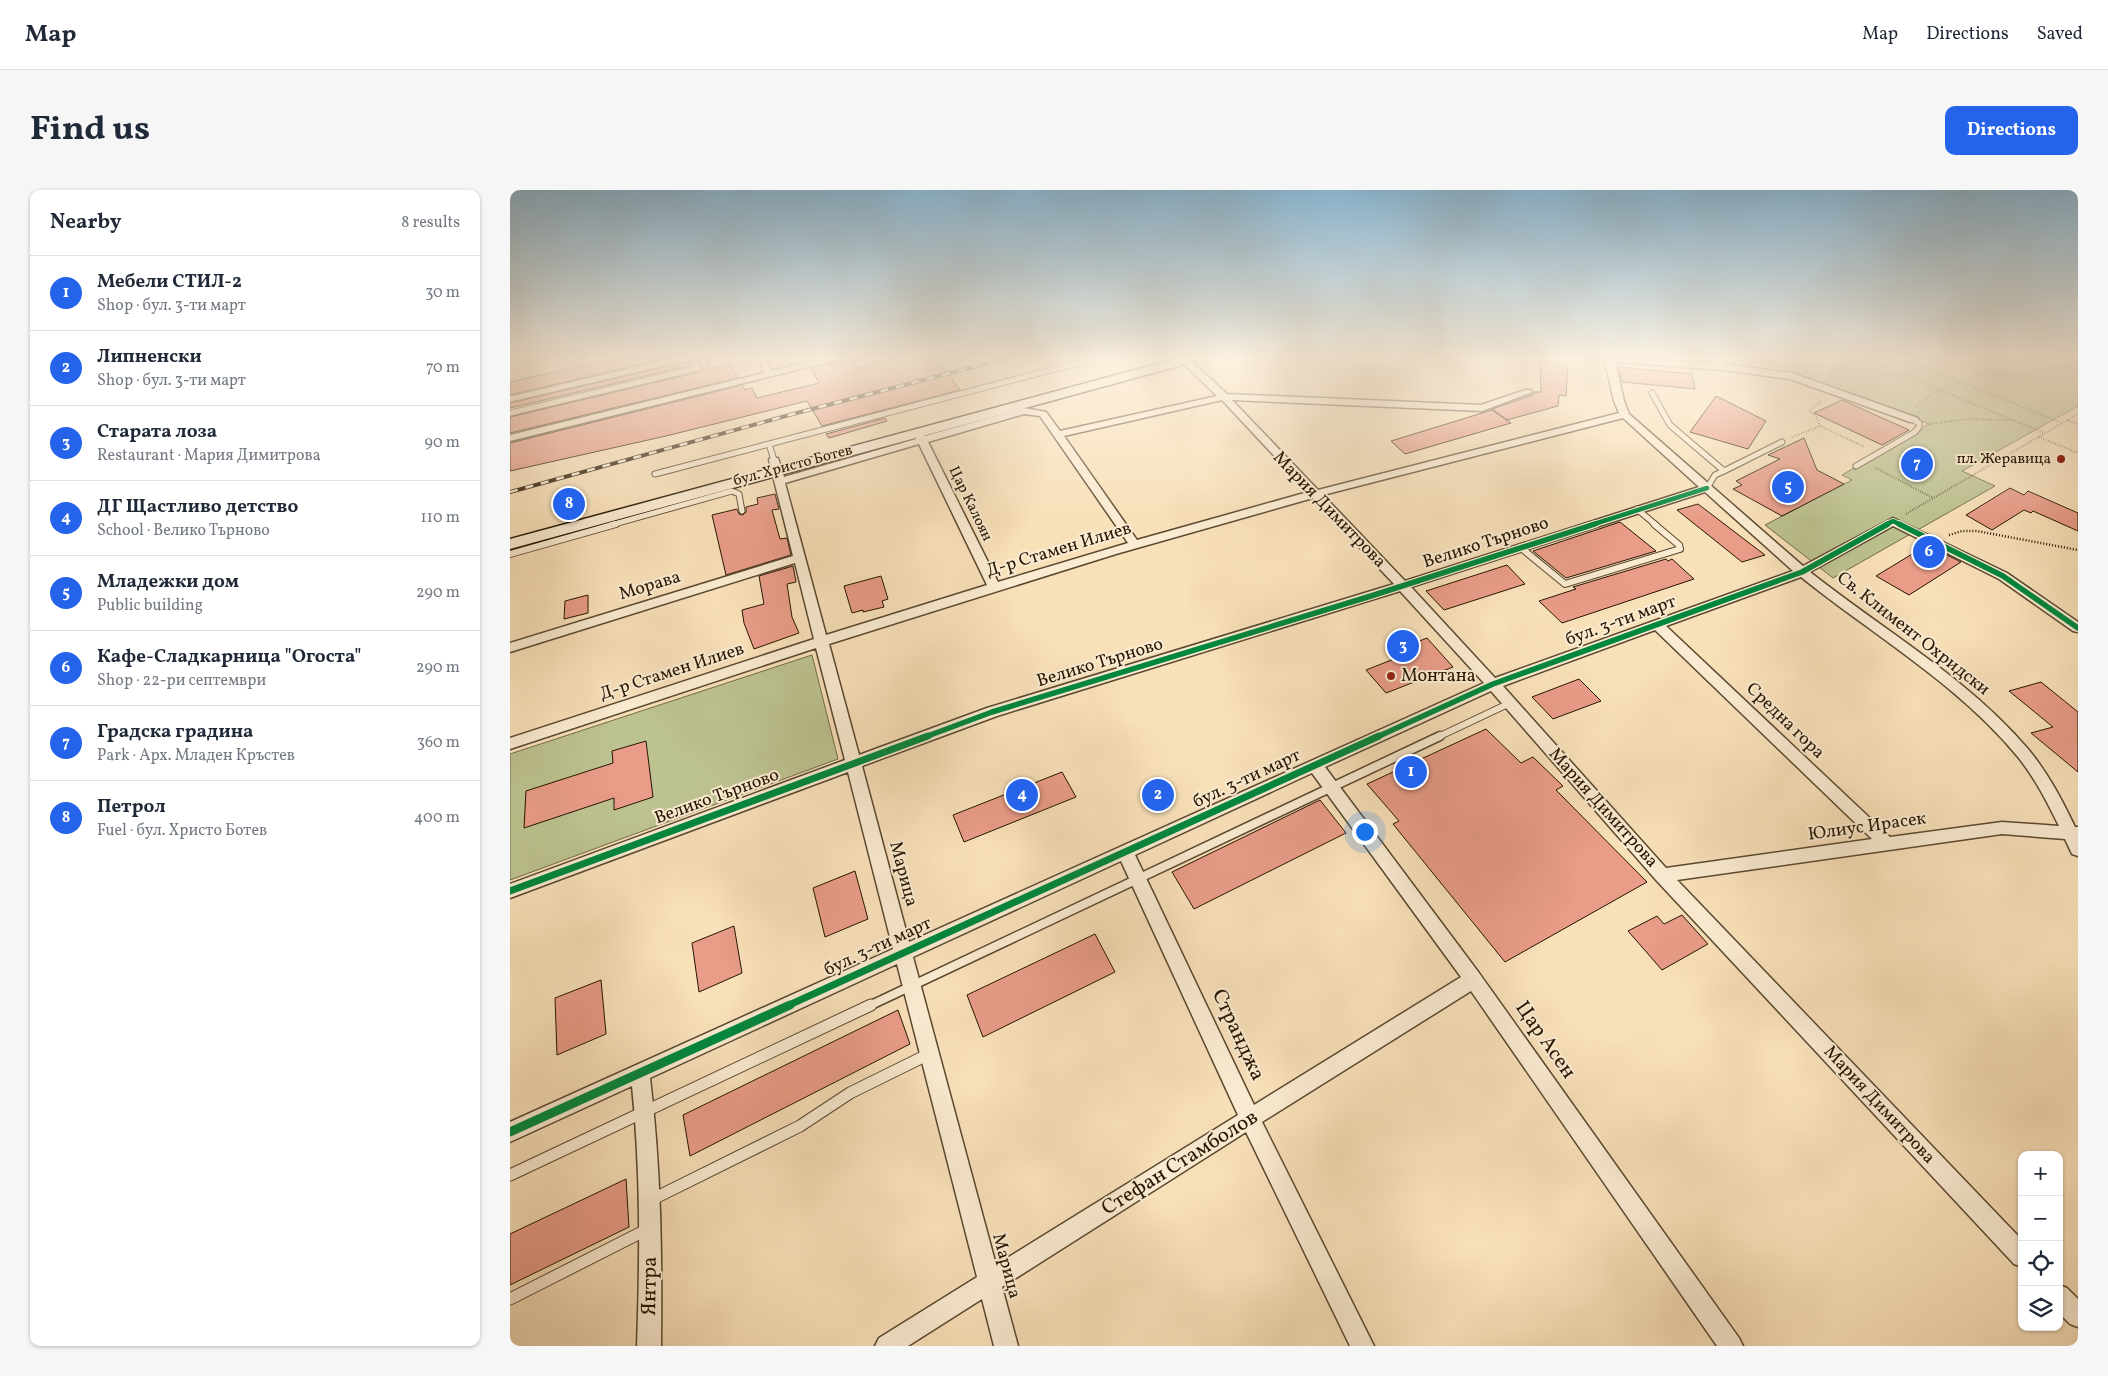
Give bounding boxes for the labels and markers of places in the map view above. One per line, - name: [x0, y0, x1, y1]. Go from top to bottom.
- pin: 7: [1901, 445, 1933, 483]
- place label: пл. Жеравица: [1957, 449, 2051, 470]
- marker: пл. Жеравица: [2055, 453, 2067, 465]
- pin: 5: [1772, 468, 1804, 506]
- pin: 8: [553, 485, 585, 523]
- pin: 6: [1913, 533, 1945, 571]
- pin: 3: [1387, 627, 1419, 665]
- place label: Монтана: [1401, 664, 1476, 689]
- marker: Монтана: [1385, 670, 1397, 682]
- pin: 1: [1395, 753, 1427, 791]
- pin: 4: [1006, 776, 1038, 814]
- pin: 2: [1142, 776, 1174, 814]

